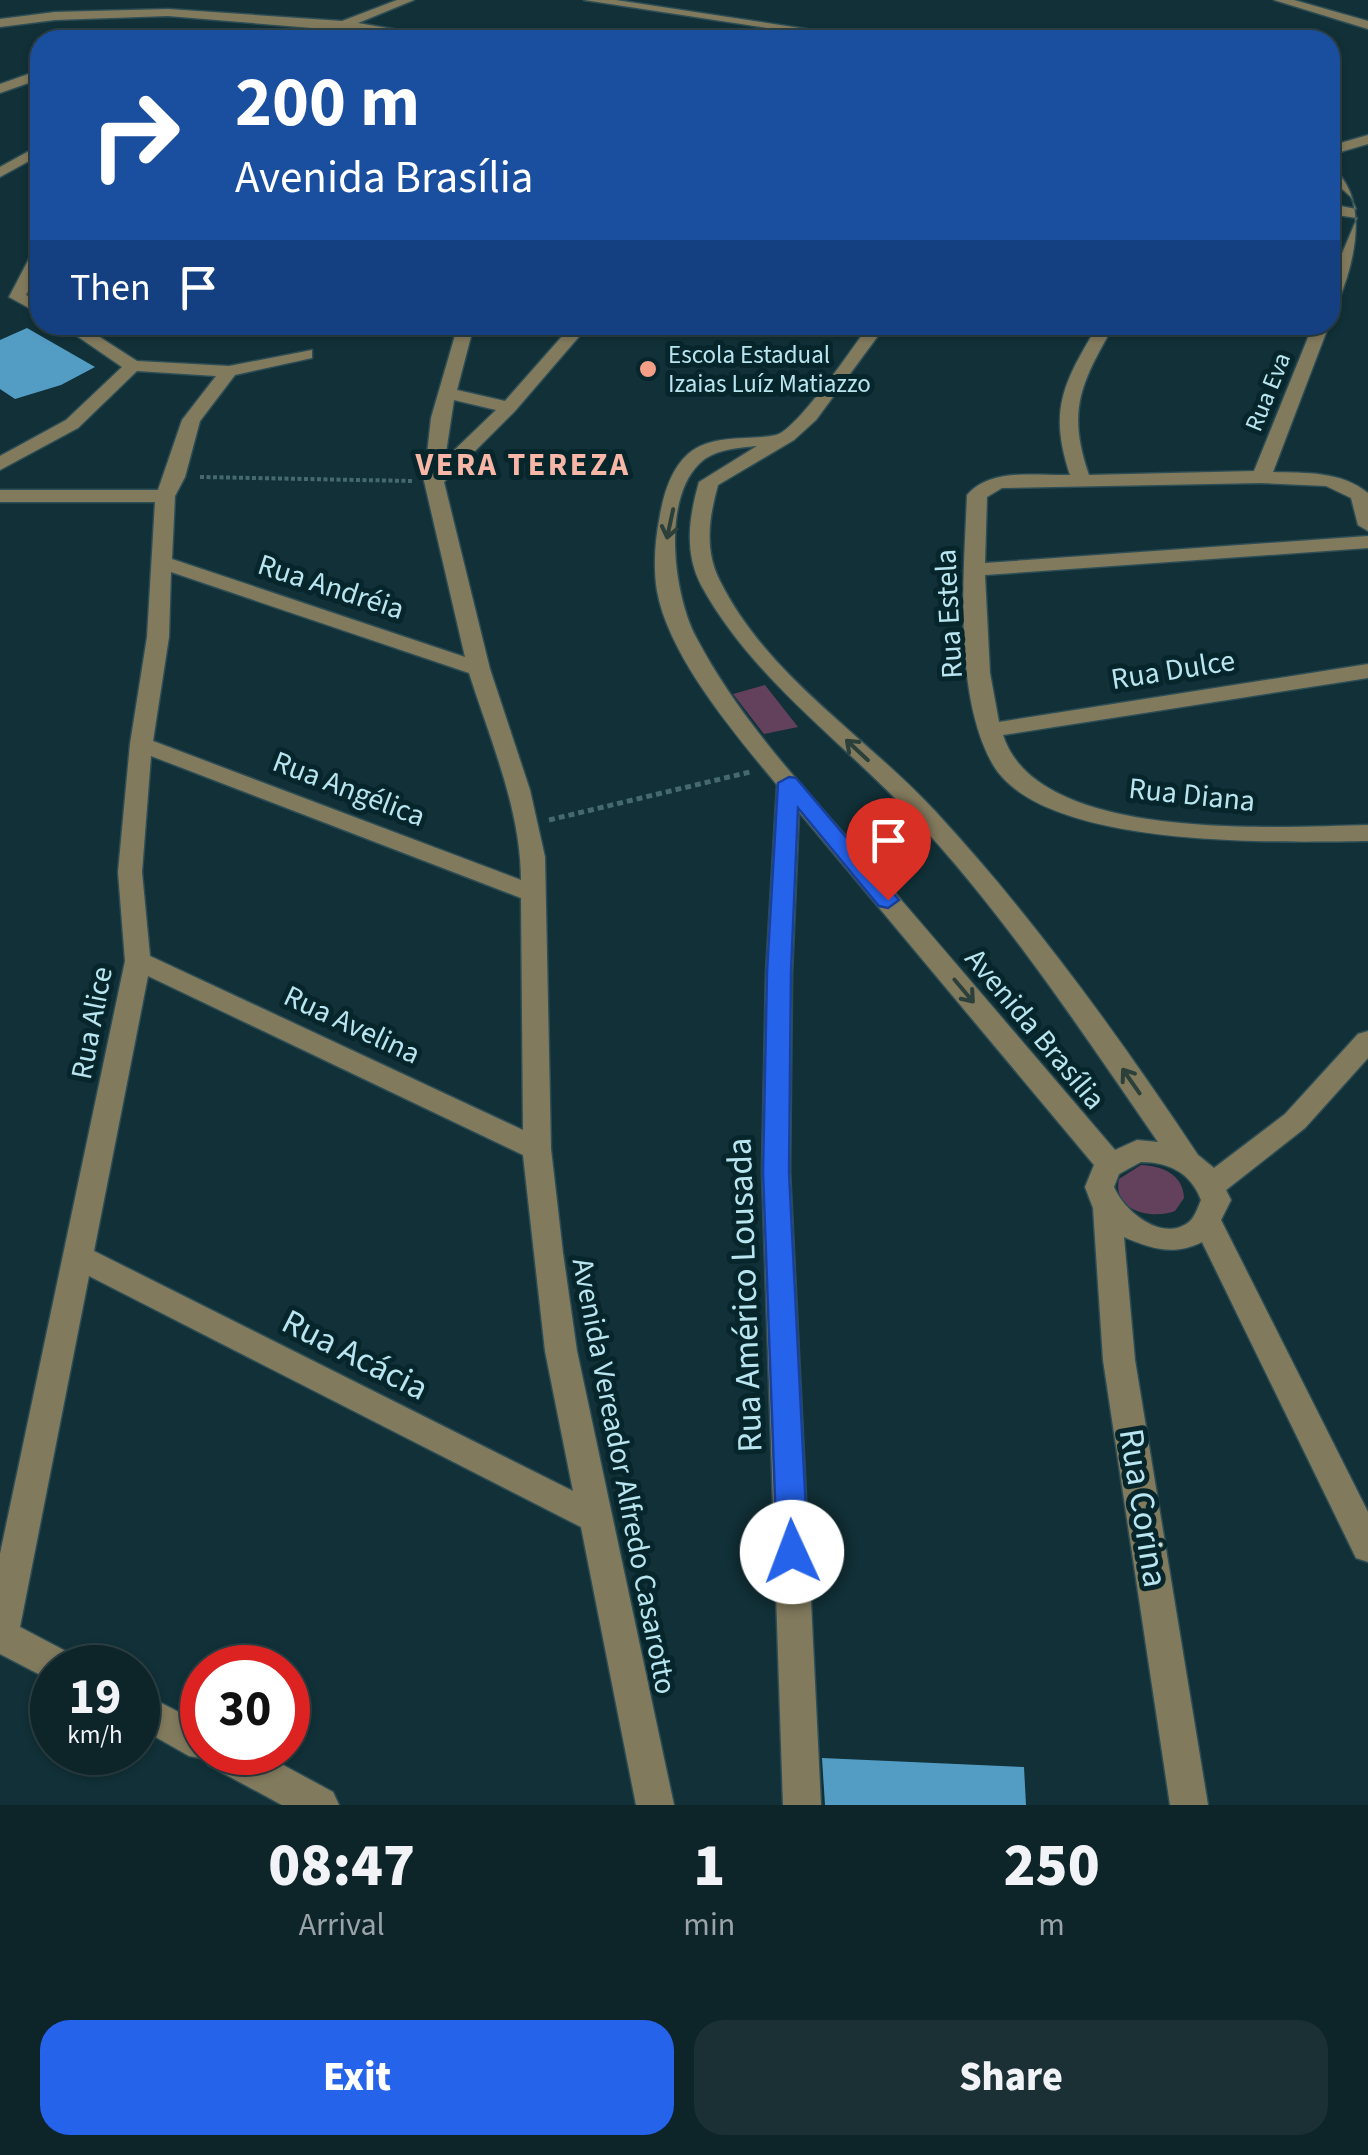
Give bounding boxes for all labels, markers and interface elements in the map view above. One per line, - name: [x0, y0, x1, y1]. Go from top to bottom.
- text: 200 m: [235, 53, 420, 153]
- icon: right: [70, 70, 200, 200]
- text: Avenida Brasília: [235, 146, 533, 210]
- icon: arrive: [171, 260, 226, 315]
- text: Then: [70, 261, 151, 315]
- place label: Escola Estadual Izaias Luíz Matiazzo: [668, 337, 871, 402]
- street label: Rua Eva: [1236, 347, 1300, 437]
- marker: Escola Estadual Izaias Luíz Matiazzo: [637, 358, 659, 380]
- district label: VERA TEREZA: [415, 442, 631, 488]
- one-way arrow: [659, 507, 678, 539]
- street label: Rua Andréia: [252, 543, 410, 631]
- street label: Rua Estela: [924, 548, 974, 680]
- street label: Rua Dulce: [1108, 639, 1238, 701]
- one-way arrow: [846, 738, 870, 762]
- street label: Rua Angélica: [266, 740, 432, 838]
- street label: Rua Diana: [1127, 767, 1257, 823]
- pin: [846, 798, 931, 901]
- icon: arrive: [861, 813, 916, 868]
- street label: Avenida Brasília: [955, 939, 1115, 1119]
- street label: Rua Alice: [60, 963, 124, 1083]
- street label: Rua Avelina: [277, 975, 427, 1075]
- one-way arrow: [953, 978, 975, 1004]
- one-way arrow: [1121, 1068, 1142, 1095]
- street label: Rua Américo Lousada: [715, 1137, 775, 1453]
- street label: Avenida Vereador Alfredo Casarotto: [561, 1254, 687, 1698]
- street label: Rua Acácia: [273, 1297, 437, 1413]
- street label: Rua Corina: [1106, 1425, 1180, 1591]
- position arrow: [740, 1500, 844, 1604]
- speed limit sign: 30: [180, 1645, 310, 1775]
- text: 19: [69, 1662, 121, 1733]
- text: km/h: [67, 1717, 123, 1753]
- text: 08:47: [268, 1824, 415, 1909]
- text: 1: [693, 1824, 725, 1909]
- text: 250: [1004, 1824, 1100, 1909]
- text: Arrival: [299, 1902, 385, 1948]
- text: min: [683, 1902, 735, 1948]
- text: m: [1038, 1902, 1065, 1948]
- button: Exit: [40, 2020, 674, 2135]
- button: Share: [694, 2020, 1328, 2135]

